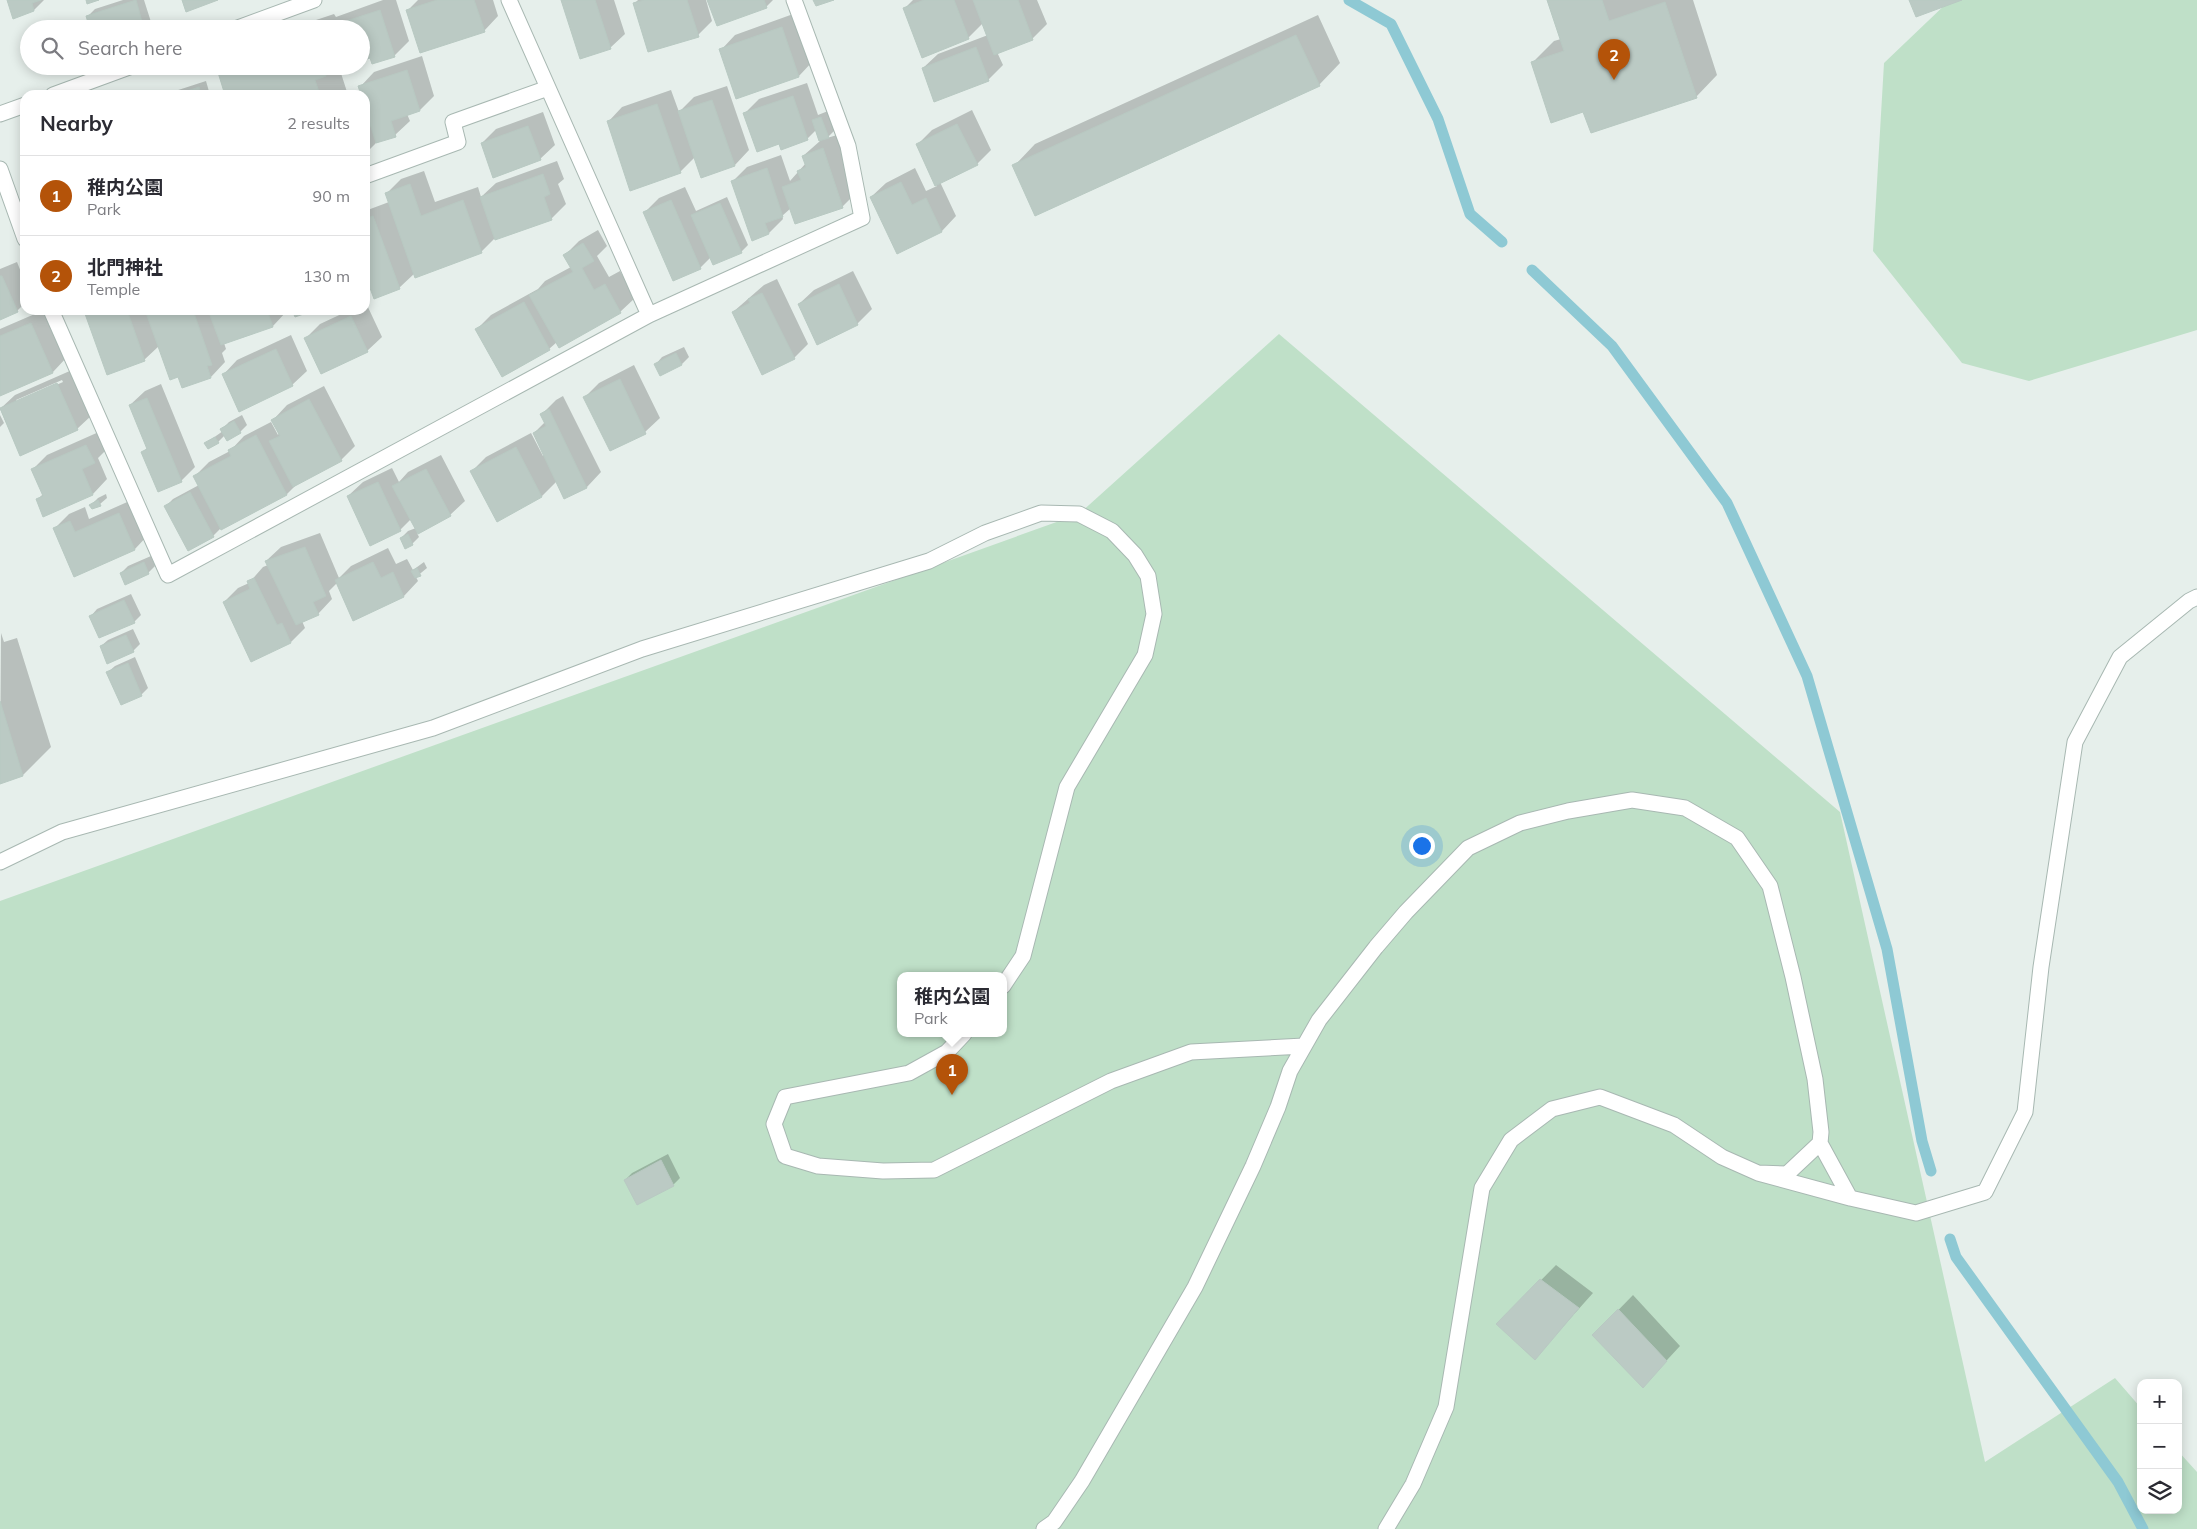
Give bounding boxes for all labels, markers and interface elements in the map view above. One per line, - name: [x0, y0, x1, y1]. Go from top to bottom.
- search box: [20, 20, 370, 75]
- icon: search: [38, 34, 66, 62]
- text: Search here: [78, 36, 182, 60]
- pin: 2: [1598, 39, 1630, 80]
- text: Nearby: [40, 110, 113, 136]
- text: 2 results: [287, 113, 350, 133]
- text: 稚内公園: [87, 175, 163, 199]
- text: 1: [51, 186, 61, 206]
- text: 90 m: [313, 186, 350, 206]
- text: Park: [87, 199, 121, 219]
- text: 北門神社: [87, 255, 163, 279]
- text: 2: [51, 266, 61, 286]
- text: 130 m: [303, 266, 350, 286]
- text: Temple: [87, 279, 140, 299]
- your location: [1409, 833, 1435, 859]
- popup: [897, 972, 1007, 1037]
- text: 稚内公園: [914, 984, 990, 1008]
- text: Park: [914, 1008, 948, 1028]
- pin: 1: [936, 1054, 968, 1095]
- map controls: [2137, 1379, 2182, 1514]
- button: +: [2137, 1379, 2182, 1424]
- button: −: [2137, 1424, 2182, 1469]
- button: layers: [2137, 1469, 2182, 1514]

